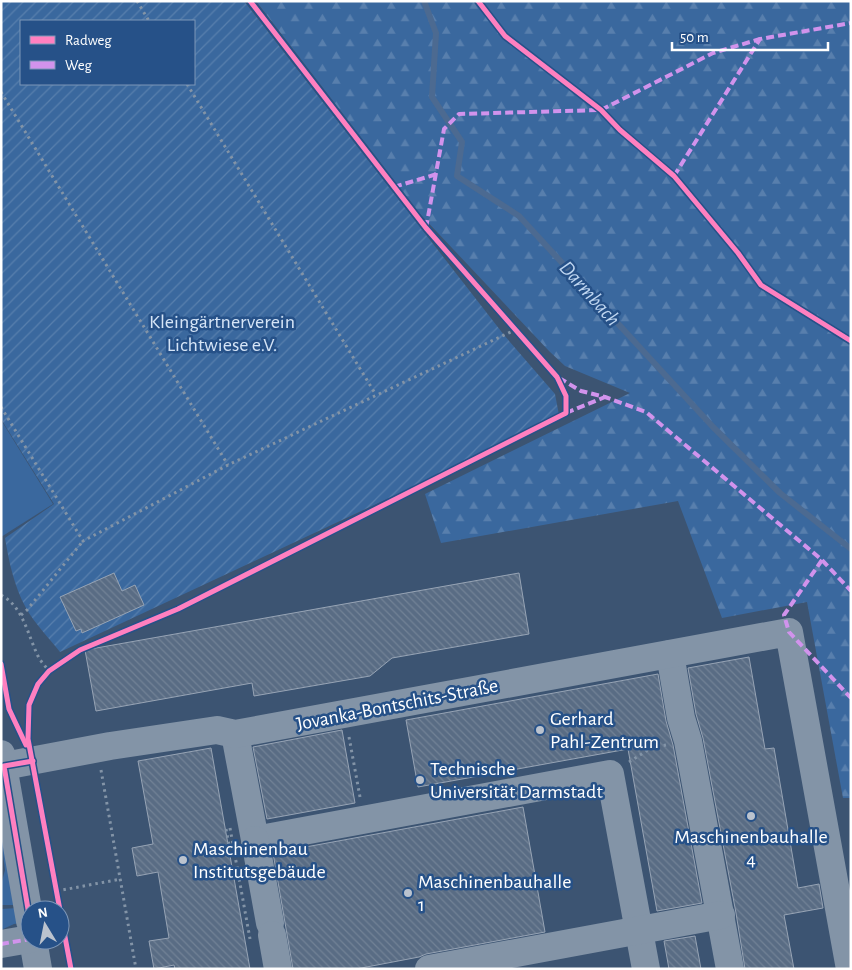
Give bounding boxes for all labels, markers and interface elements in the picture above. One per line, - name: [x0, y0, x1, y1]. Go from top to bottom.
- legend: [20, 20, 195, 85]
- scale bar: [672, 20, 828, 52]
- text: 50 m: [680, 30, 709, 45]
- text: Radweg: [65, 33, 112, 48]
- text: Weg: [65, 58, 93, 73]
- water label: Darmbach: [555, 257, 624, 330]
- park label: Kleingärtnerverein Lichtwiese e.V.: [149, 312, 295, 355]
- street label: Jovanka-Bontschits-Straße: [295, 676, 500, 734]
- place label: Gerhard Pahl-Zentrum: [550, 709, 659, 752]
- marker: Gerhard Pahl-Zentrum: [534, 724, 546, 736]
- place label: Technische Universität Darmstadt: [430, 759, 603, 802]
- marker: Technische Universität Darmstadt: [414, 774, 426, 786]
- marker: Maschinenbauhalle 4: [745, 810, 757, 822]
- place label: Maschinenbauhalle 4: [674, 827, 828, 870]
- place label: Maschinenbau Institutsgebäude: [193, 839, 326, 882]
- marker: Maschinenbau Institutsgebäude: [177, 854, 189, 866]
- place label: Maschinenbauhalle 1: [418, 872, 571, 915]
- marker: Maschinenbauhalle 1: [402, 887, 414, 899]
- north arrow: [20, 900, 70, 950]
- text: N: [37, 905, 49, 921]

